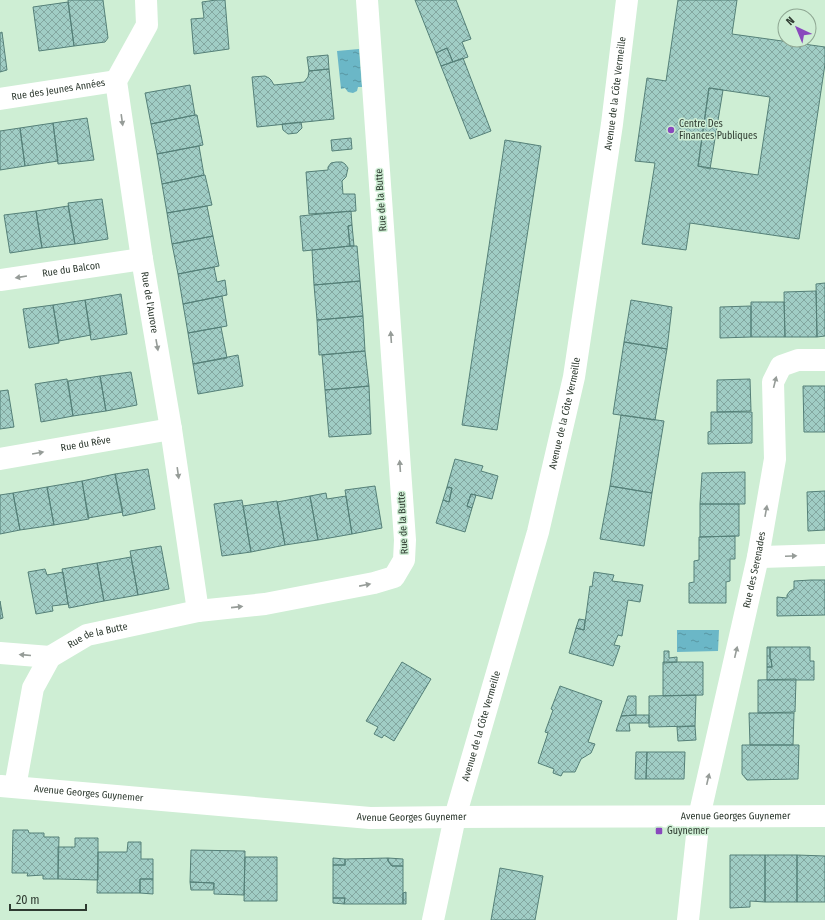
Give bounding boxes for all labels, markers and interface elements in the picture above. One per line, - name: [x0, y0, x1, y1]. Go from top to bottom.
- north arrow: [777, 8, 817, 48]
- text: N: [784, 14, 797, 28]
- street label: Avenue de la Côte Vermeille: [602, 36, 629, 151]
- street label: Rue des Jeunes Années: [11, 77, 106, 103]
- one-way arrow: [119, 114, 125, 126]
- place label: Centre Des Finances Publiques: [679, 118, 757, 142]
- marker: Centre Des Finances Publiques: [666, 125, 676, 135]
- street label: Rue de la Butte: [373, 168, 389, 232]
- street label: Rue du Balcon: [41, 259, 101, 280]
- street label: Rue de l'Aurore: [138, 271, 161, 334]
- one-way arrow: [14, 274, 27, 280]
- one-way arrow: [387, 331, 394, 343]
- one-way arrow: [154, 339, 160, 351]
- street label: Avenue de la Côte Vermeille: [547, 356, 583, 470]
- one-way arrow: [772, 376, 778, 389]
- street label: Rue du Rêve: [60, 434, 112, 454]
- one-way arrow: [32, 449, 45, 455]
- one-way arrow: [396, 460, 403, 472]
- one-way arrow: [175, 467, 181, 479]
- street label: Rue de la Butte: [395, 491, 411, 555]
- one-way arrow: [763, 505, 769, 517]
- street label: Rue des Serenades: [741, 531, 768, 609]
- one-way arrow: [785, 553, 797, 560]
- one-way arrow: [358, 582, 371, 588]
- one-way arrow: [230, 604, 243, 610]
- street label: Rue de la Butte: [66, 620, 129, 651]
- one-way arrow: [734, 646, 740, 658]
- one-way arrow: [19, 652, 31, 658]
- street label: Avenue de la Côte Vermeille: [460, 670, 503, 783]
- one-way arrow: [705, 773, 711, 785]
- street label: Avenue Georges Guynemer: [33, 783, 144, 804]
- street label: Avenue Georges Guynemer: [681, 810, 791, 822]
- street label: Avenue Georges Guynemer: [356, 811, 467, 824]
- place label: Guynemer: [667, 825, 709, 837]
- marker: Guynemer: [654, 826, 664, 836]
- scale bar: [10, 886, 86, 912]
- text: 20 m: [16, 893, 40, 907]

